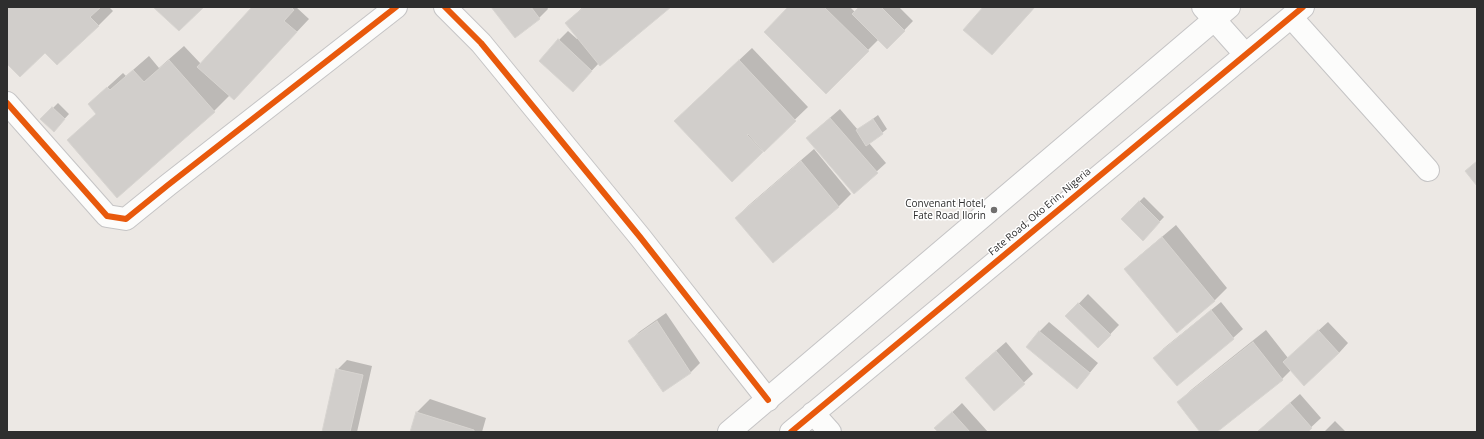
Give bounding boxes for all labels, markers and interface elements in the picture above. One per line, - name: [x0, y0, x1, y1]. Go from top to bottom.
- street label: Fate Road, Oko Erin, Nigeria: [986, 166, 1094, 258]
- place label: Convenant Hotel, Fate Road Ilorin: [905, 198, 986, 222]
- marker: Convenant Hotel, Fate Road Ilorin: [989, 205, 999, 215]

